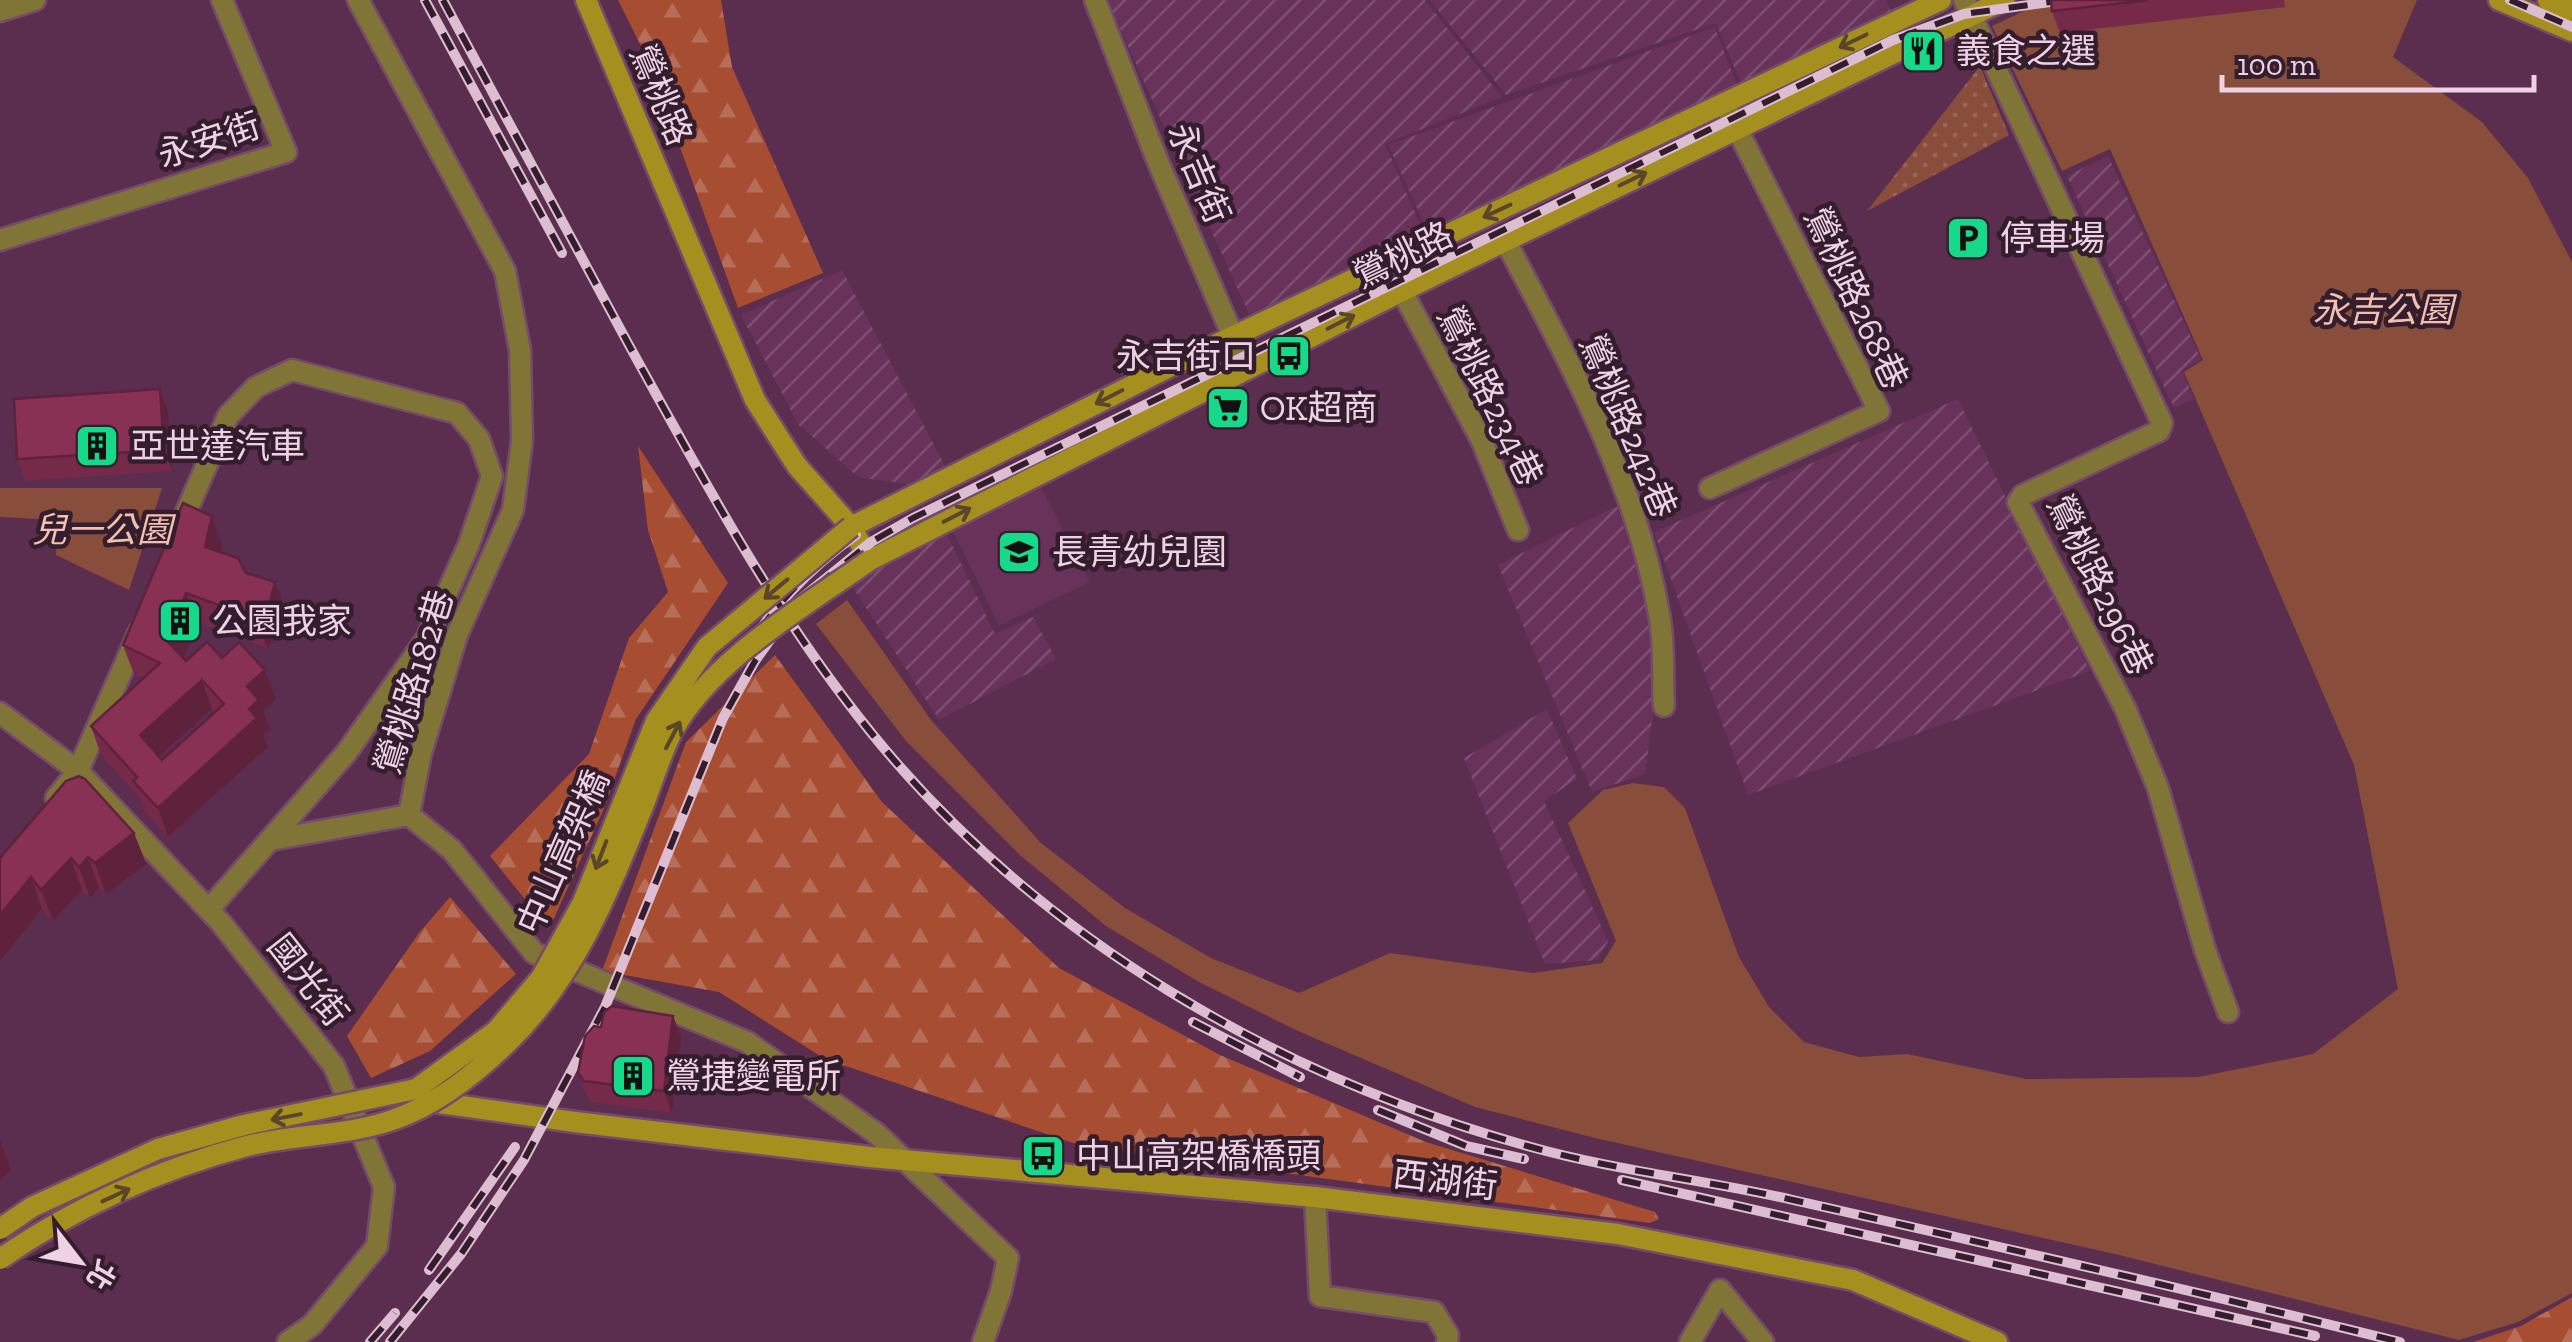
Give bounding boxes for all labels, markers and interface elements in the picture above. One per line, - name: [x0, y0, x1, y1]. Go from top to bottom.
- restaurant icon: 義食之選: [1900, 28, 1946, 74]
- place label: 義食之選: [1956, 30, 2096, 72]
- scale bar: [2222, 30, 2534, 92]
- one-way arrow: [1839, 33, 1869, 52]
- street label: 鶯桃路: [621, 38, 701, 152]
- text: 100 m: [2237, 47, 2316, 83]
- street label: 永安街: [153, 104, 265, 176]
- street label: 永吉街: [1159, 116, 1239, 230]
- one-way arrow: [1617, 169, 1647, 188]
- street label: 鶯桃路268巷: [1796, 201, 1916, 395]
- one-way arrow: [1482, 203, 1512, 222]
- street label: 鶯桃路: [1347, 213, 1459, 297]
- parking icon: 停車場: [1945, 215, 1991, 261]
- place label: 停車場: [2000, 217, 2105, 259]
- park label: 永吉公園: [2313, 289, 2458, 331]
- street label: 鶯桃路234巷: [1429, 300, 1551, 492]
- one-way arrow: [1326, 312, 1355, 331]
- street label: 鶯桃路242巷: [1571, 328, 1685, 524]
- bus stop icon: 永吉街口: [1266, 333, 1312, 379]
- place label: 永吉街口: [1116, 335, 1256, 377]
- supermarket icon: OK超商: [1205, 385, 1251, 431]
- place label: OK超商: [1260, 387, 1378, 429]
- one-way arrow: [1095, 388, 1124, 407]
- building icon: 亞世達汽車: [74, 423, 120, 469]
- place label: 亞世達汽車: [130, 425, 305, 467]
- street label: 鶯桃路296巷: [2038, 488, 2162, 682]
- one-way arrow: [941, 505, 971, 524]
- park label: 兒一公園: [32, 509, 177, 551]
- school or university icon: 長青幼兒園: [996, 529, 1042, 575]
- place label: 長青幼兒園: [1052, 531, 1227, 573]
- one-way arrow: [763, 578, 789, 600]
- street label: 鶯桃路182巷: [366, 585, 462, 779]
- building icon: 公園我家: [157, 598, 203, 644]
- place label: 公園我家: [212, 600, 352, 642]
- one-way arrow: [664, 721, 684, 750]
- street label: 中山高架橋: [508, 764, 618, 940]
- one-way arrow: [591, 839, 609, 870]
- street label: 國光街: [259, 926, 357, 1034]
- building icon: 鶯捷變電所: [610, 1053, 656, 1099]
- place label: 鶯捷變電所: [666, 1055, 841, 1097]
- one-way arrow: [271, 1108, 303, 1127]
- bus stop icon: 中山高架橋橋頭: [1020, 1133, 1066, 1179]
- place label: 中山高架橋橋頭: [1076, 1135, 1321, 1177]
- street label: 西湖街: [1390, 1153, 1500, 1207]
- one-way arrow: [100, 1185, 130, 1204]
- north arrow: [30, 1212, 130, 1312]
- text: 北: [80, 1254, 122, 1295]

